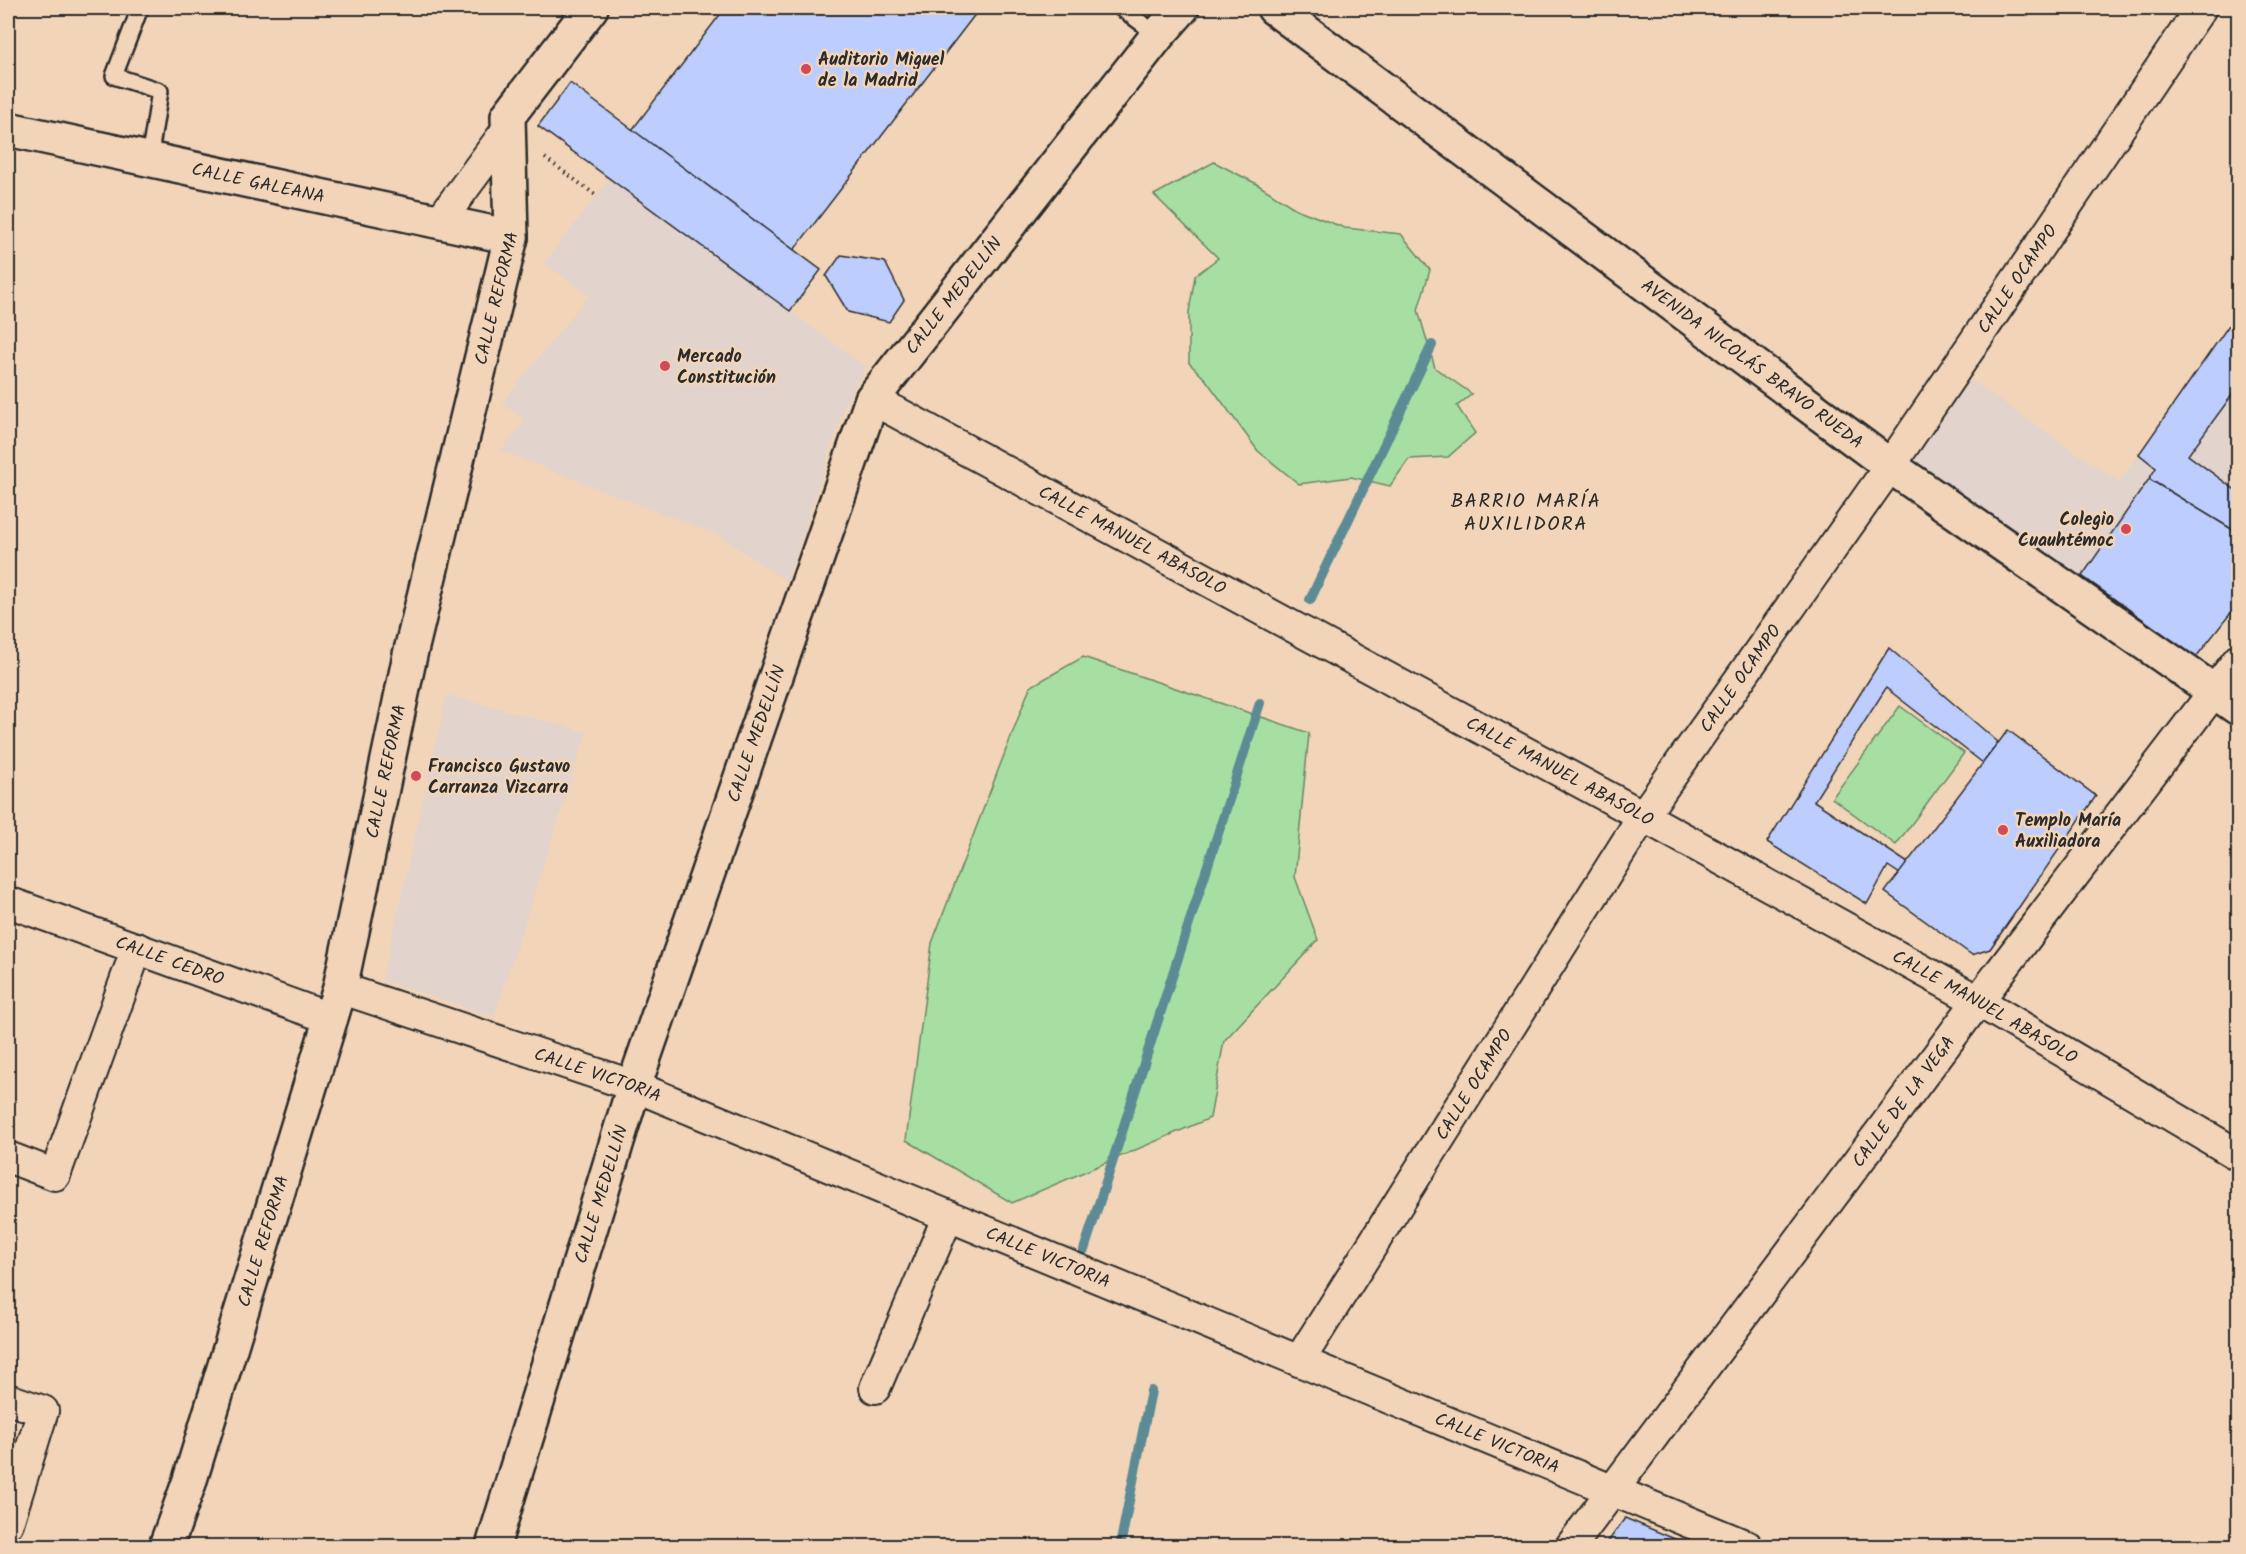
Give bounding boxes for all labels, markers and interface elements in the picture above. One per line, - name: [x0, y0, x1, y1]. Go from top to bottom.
- place label: Auditorio Miguel de la Madrid: [818, 46, 945, 96]
- marker: Auditorio Miguel de la Madrid: [799, 62, 813, 76]
- street label: CALLE GALEANA: [189, 156, 327, 213]
- street label: CALLE OCAMPO: [1971, 219, 2066, 340]
- street label: CALLE REFORMA: [468, 229, 528, 368]
- street label: CALLE MEDELLÍN: [899, 231, 1010, 362]
- street label: AVENIDA NICOLÁS BRAVO RUEDA: [1634, 272, 1869, 457]
- place label: Mercado Constitución: [677, 343, 776, 393]
- marker: Mercado Constitución: [658, 359, 672, 373]
- street label: CALLE MANUEL ABASOLO: [1033, 479, 1231, 604]
- district label: BARRIO MARÍA AUXILIDORA: [1451, 486, 1601, 541]
- place label: Colegio Cuauhtémoc: [2018, 506, 2114, 556]
- marker: Colegio Cuauhtémoc: [2119, 522, 2133, 536]
- street label: CALLE OCAMPO: [1693, 619, 1790, 739]
- street label: CALLE MEDELLÍN: [720, 662, 795, 807]
- street label: CALLE REFORMA: [359, 702, 415, 841]
- street label: CALLE MANUEL ABASOLO: [1460, 710, 1658, 835]
- place label: Francisco Gustavo Carranza Vizcarra: [428, 753, 570, 803]
- marker: Francisco Gustavo Carranza Vizcarra: [409, 769, 423, 783]
- place label: Templo María Auxiliadora: [2015, 807, 2121, 857]
- marker: Templo María Auxiliadora: [1996, 823, 2010, 837]
- street label: CALLE CEDRO: [111, 929, 228, 995]
- street label: CALLE MANUEL ABASOLO: [1886, 943, 2082, 1073]
- street label: CALLE OCAMPO: [1429, 1024, 1521, 1147]
- street label: CALLE DE LA VEGA: [1845, 1030, 1963, 1174]
- street label: CALLE VICTORIA: [530, 1041, 665, 1112]
- street label: CALLE MEDELLÍN: [567, 1122, 637, 1267]
- street label: CALLE REFORMA: [230, 1172, 298, 1311]
- street label: CALLE VICTORIA: [981, 1220, 1115, 1297]
- street label: CALLE VICTORIA: [1430, 1405, 1564, 1483]

